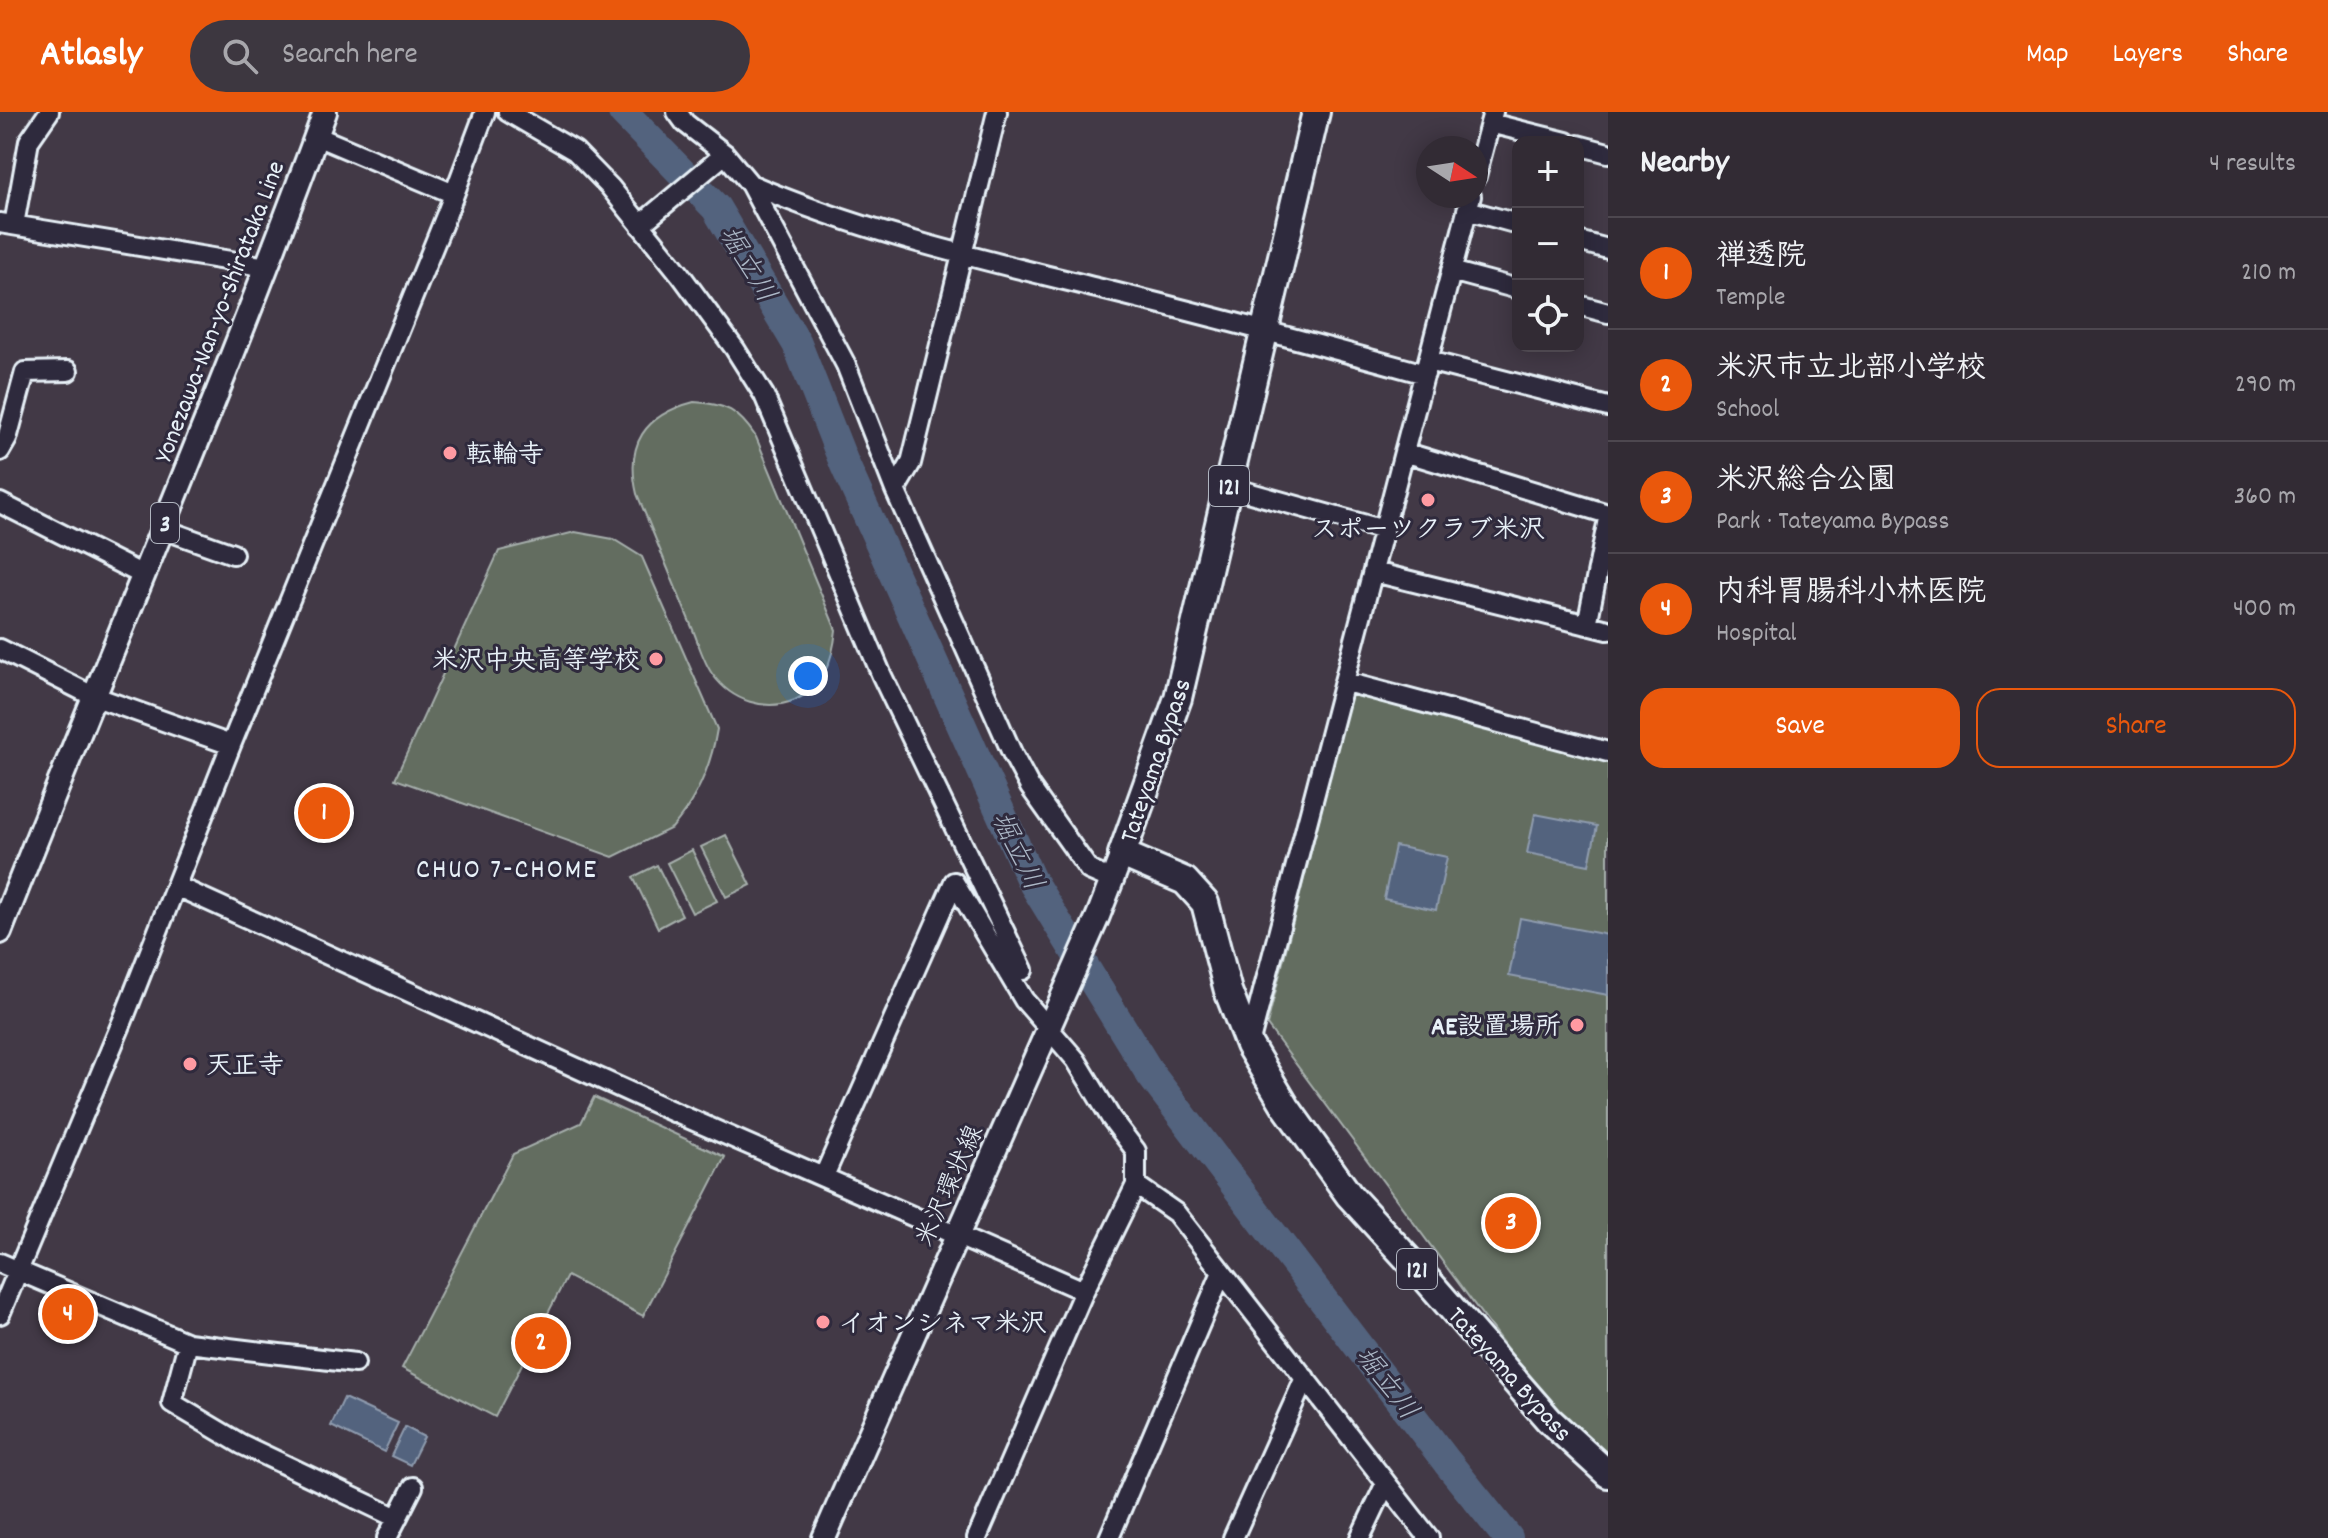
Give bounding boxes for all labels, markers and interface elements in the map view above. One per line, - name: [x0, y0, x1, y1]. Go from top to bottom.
- search box: [190, 20, 750, 92]
- text: Atlasly: [40, 29, 142, 84]
- icon: search: [218, 34, 262, 78]
- text: Search here: [282, 35, 418, 78]
- text: Map: [2026, 36, 2069, 76]
- text: Layers: [2113, 36, 2183, 76]
- text: Share: [2227, 36, 2288, 76]
- north arrow: [1416, 136, 1488, 208]
- map controls: [1512, 136, 1584, 352]
- button: +: [1512, 136, 1584, 208]
- text: Nearby: [1640, 140, 1729, 189]
- text: 4 results: [2209, 146, 2296, 183]
- street label: Yonezawa-Nan-yo-Shirataka Line: [147, 156, 296, 469]
- button: −: [1512, 208, 1584, 280]
- water label: 堀立川: [706, 219, 783, 312]
- text: 禅透院: [1716, 237, 1806, 280]
- text: 1: [1663, 255, 1669, 292]
- text: 210 m: [2241, 255, 2296, 292]
- button: locate: [1512, 280, 1584, 352]
- text: Temple: [1716, 280, 1785, 317]
- text: 米沢市立北部小学校: [1716, 349, 1986, 392]
- text: 2: [1660, 367, 1672, 404]
- text: 290 m: [2235, 367, 2296, 404]
- text: School: [1716, 392, 1779, 429]
- place label: 転輪寺: [466, 438, 544, 475]
- marker: 転輪寺: [441, 444, 459, 462]
- text: 米沢総合公園: [1716, 461, 1896, 504]
- road number: 121: [1209, 466, 1249, 506]
- text: 3: [1660, 479, 1672, 516]
- text: 360 m: [2234, 479, 2296, 516]
- marker: スポーツクラブ米沢: [1419, 491, 1437, 509]
- road number: 3: [151, 503, 179, 543]
- text: Park · Tateyama Bypass: [1716, 504, 1949, 541]
- place label: スポーツクラブ米沢: [1311, 513, 1545, 550]
- text: 内科胃腸科小林医院: [1716, 573, 1986, 616]
- text: 4: [1661, 591, 1671, 628]
- text: 400 m: [2233, 591, 2296, 628]
- text: Hospital: [1716, 616, 1797, 653]
- place label: 米沢中央高等学校: [432, 644, 640, 681]
- marker: 米沢中央高等学校: [647, 650, 665, 668]
- your location: [788, 656, 828, 696]
- street label: Tateyama Bypass: [1112, 674, 1203, 848]
- button: Save: [1640, 688, 1960, 768]
- button: Share: [1976, 688, 2296, 768]
- pin: 1: [298, 783, 350, 843]
- water label: 堀立川: [978, 806, 1051, 899]
- district label: CHUO 7-CHOME: [416, 852, 598, 892]
- place label: AE設置場所: [1431, 1010, 1561, 1047]
- marker: AE設置場所: [1568, 1016, 1586, 1034]
- place label: 天正寺: [206, 1049, 284, 1086]
- marker: 天正寺: [181, 1055, 199, 1073]
- street label: 米沢環状線: [908, 1120, 995, 1253]
- pin: 3: [1485, 1193, 1537, 1253]
- road number: 121: [1397, 1249, 1437, 1289]
- pin: 4: [42, 1284, 94, 1344]
- street label: Tateyama Bypass: [1437, 1299, 1579, 1451]
- place label: イオンシネマ米沢: [839, 1307, 1046, 1344]
- pin: 2: [515, 1313, 567, 1373]
- marker: イオンシネマ米沢: [814, 1313, 832, 1331]
- water label: 堀立川: [1342, 1340, 1426, 1430]

